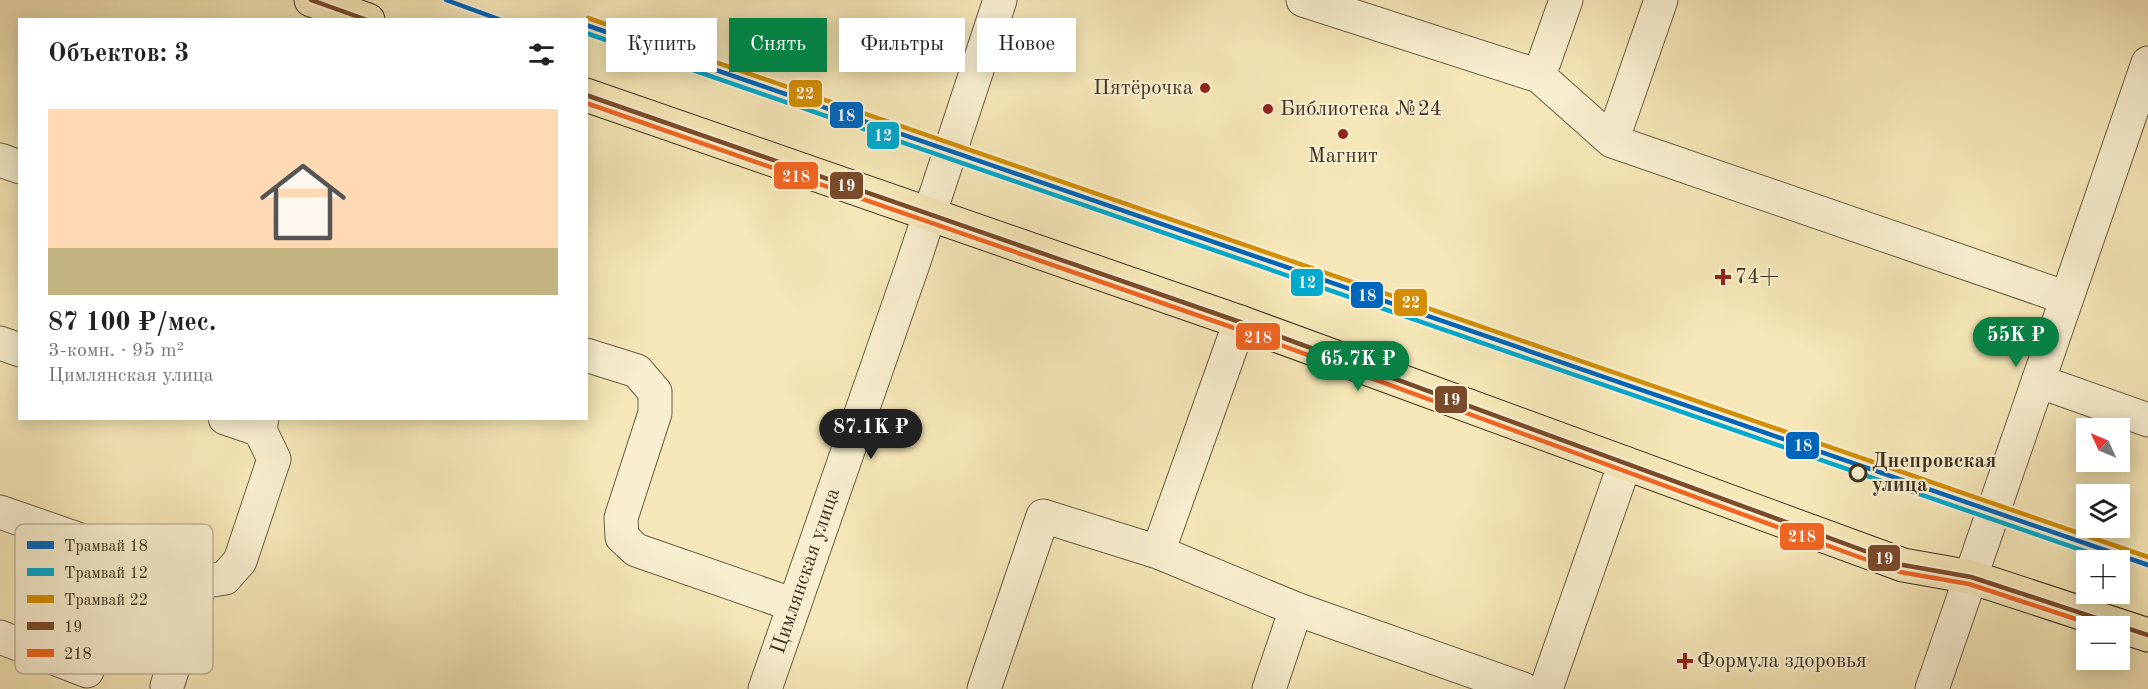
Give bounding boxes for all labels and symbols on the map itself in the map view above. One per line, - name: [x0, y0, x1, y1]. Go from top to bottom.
- place label: Пятёрочка: [1093, 78, 1193, 99]
- line badge: 22: [788, 79, 823, 108]
- marker: Пятёрочка: [1198, 81, 1212, 95]
- text: 22: [796, 87, 814, 103]
- place label: Библиотека №24: [1280, 99, 1442, 120]
- line badge: 18: [829, 101, 864, 129]
- marker: Библиотека №24: [1261, 102, 1275, 116]
- text: 18: [837, 109, 855, 125]
- line badge: 12: [866, 121, 900, 150]
- marker: Магнит: [1336, 127, 1350, 141]
- text: 12: [874, 129, 892, 145]
- place label: Магнит: [1308, 146, 1378, 167]
- line badge: 218: [773, 161, 819, 190]
- text: 218: [782, 170, 810, 186]
- line badge: 19: [829, 171, 864, 200]
- text: 19: [837, 179, 855, 195]
- place label: 74+: [1735, 267, 1779, 288]
- line badge: 12: [1290, 268, 1324, 297]
- marker: 74+: [1716, 270, 1730, 284]
- text: 12: [1298, 276, 1316, 292]
- line badge: 18: [1350, 281, 1384, 309]
- line badge: 22: [1393, 288, 1428, 317]
- text: 18: [1358, 289, 1376, 305]
- text: 22: [1402, 296, 1420, 312]
- pin: 55K ₽: [1974, 317, 2058, 368]
- line badge: 218: [1235, 322, 1281, 351]
- text: 218: [1244, 331, 1272, 347]
- pin: 65.7K ₽: [1303, 341, 1413, 392]
- line badge: 19: [1434, 385, 1468, 414]
- text: 19: [1442, 393, 1460, 409]
- pin: 87.1K ₽: [816, 409, 926, 460]
- north arrow: [2076, 418, 2130, 472]
- line badge: 18: [1785, 431, 1820, 460]
- text: 18: [1794, 439, 1812, 455]
- place label: Днепровская улица: [1872, 451, 1997, 496]
- marker: Днепровская улица: [1849, 464, 1867, 482]
- street label: Цимлянская улица: [768, 485, 844, 657]
- line badge: 218: [1779, 522, 1825, 551]
- legend: [15, 524, 213, 674]
- text: 218: [1788, 530, 1816, 546]
- text: Трамвай 18: [64, 539, 148, 555]
- line badge: 19: [1867, 544, 1901, 572]
- text: 19: [1875, 552, 1893, 568]
- text: Трамвай 12: [64, 566, 148, 582]
- text: Трамвай 22: [64, 593, 148, 609]
- text: 19: [64, 620, 83, 636]
- text: 218: [64, 647, 92, 663]
- place label: Формула здоровья: [1697, 651, 1867, 672]
- marker: Формула здоровья: [1678, 654, 1692, 668]

